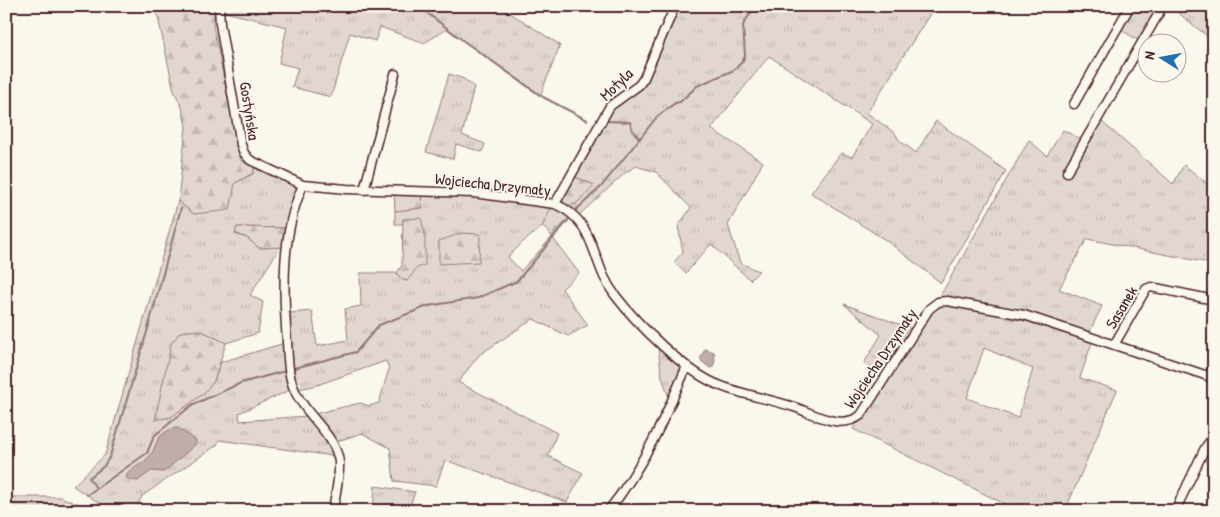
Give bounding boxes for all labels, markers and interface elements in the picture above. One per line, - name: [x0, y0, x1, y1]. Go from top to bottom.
- north arrow: [1138, 32, 1188, 82]
- text: N: [1139, 49, 1159, 61]
- street label: Motyla: [594, 63, 638, 105]
- street label: Gostyńska: [235, 80, 265, 142]
- street label: Wojciecha Drzymały: [434, 167, 552, 201]
- street label: Sasanek: [1100, 281, 1143, 333]
- street label: Wojciecha Drzymały: [838, 303, 922, 412]

